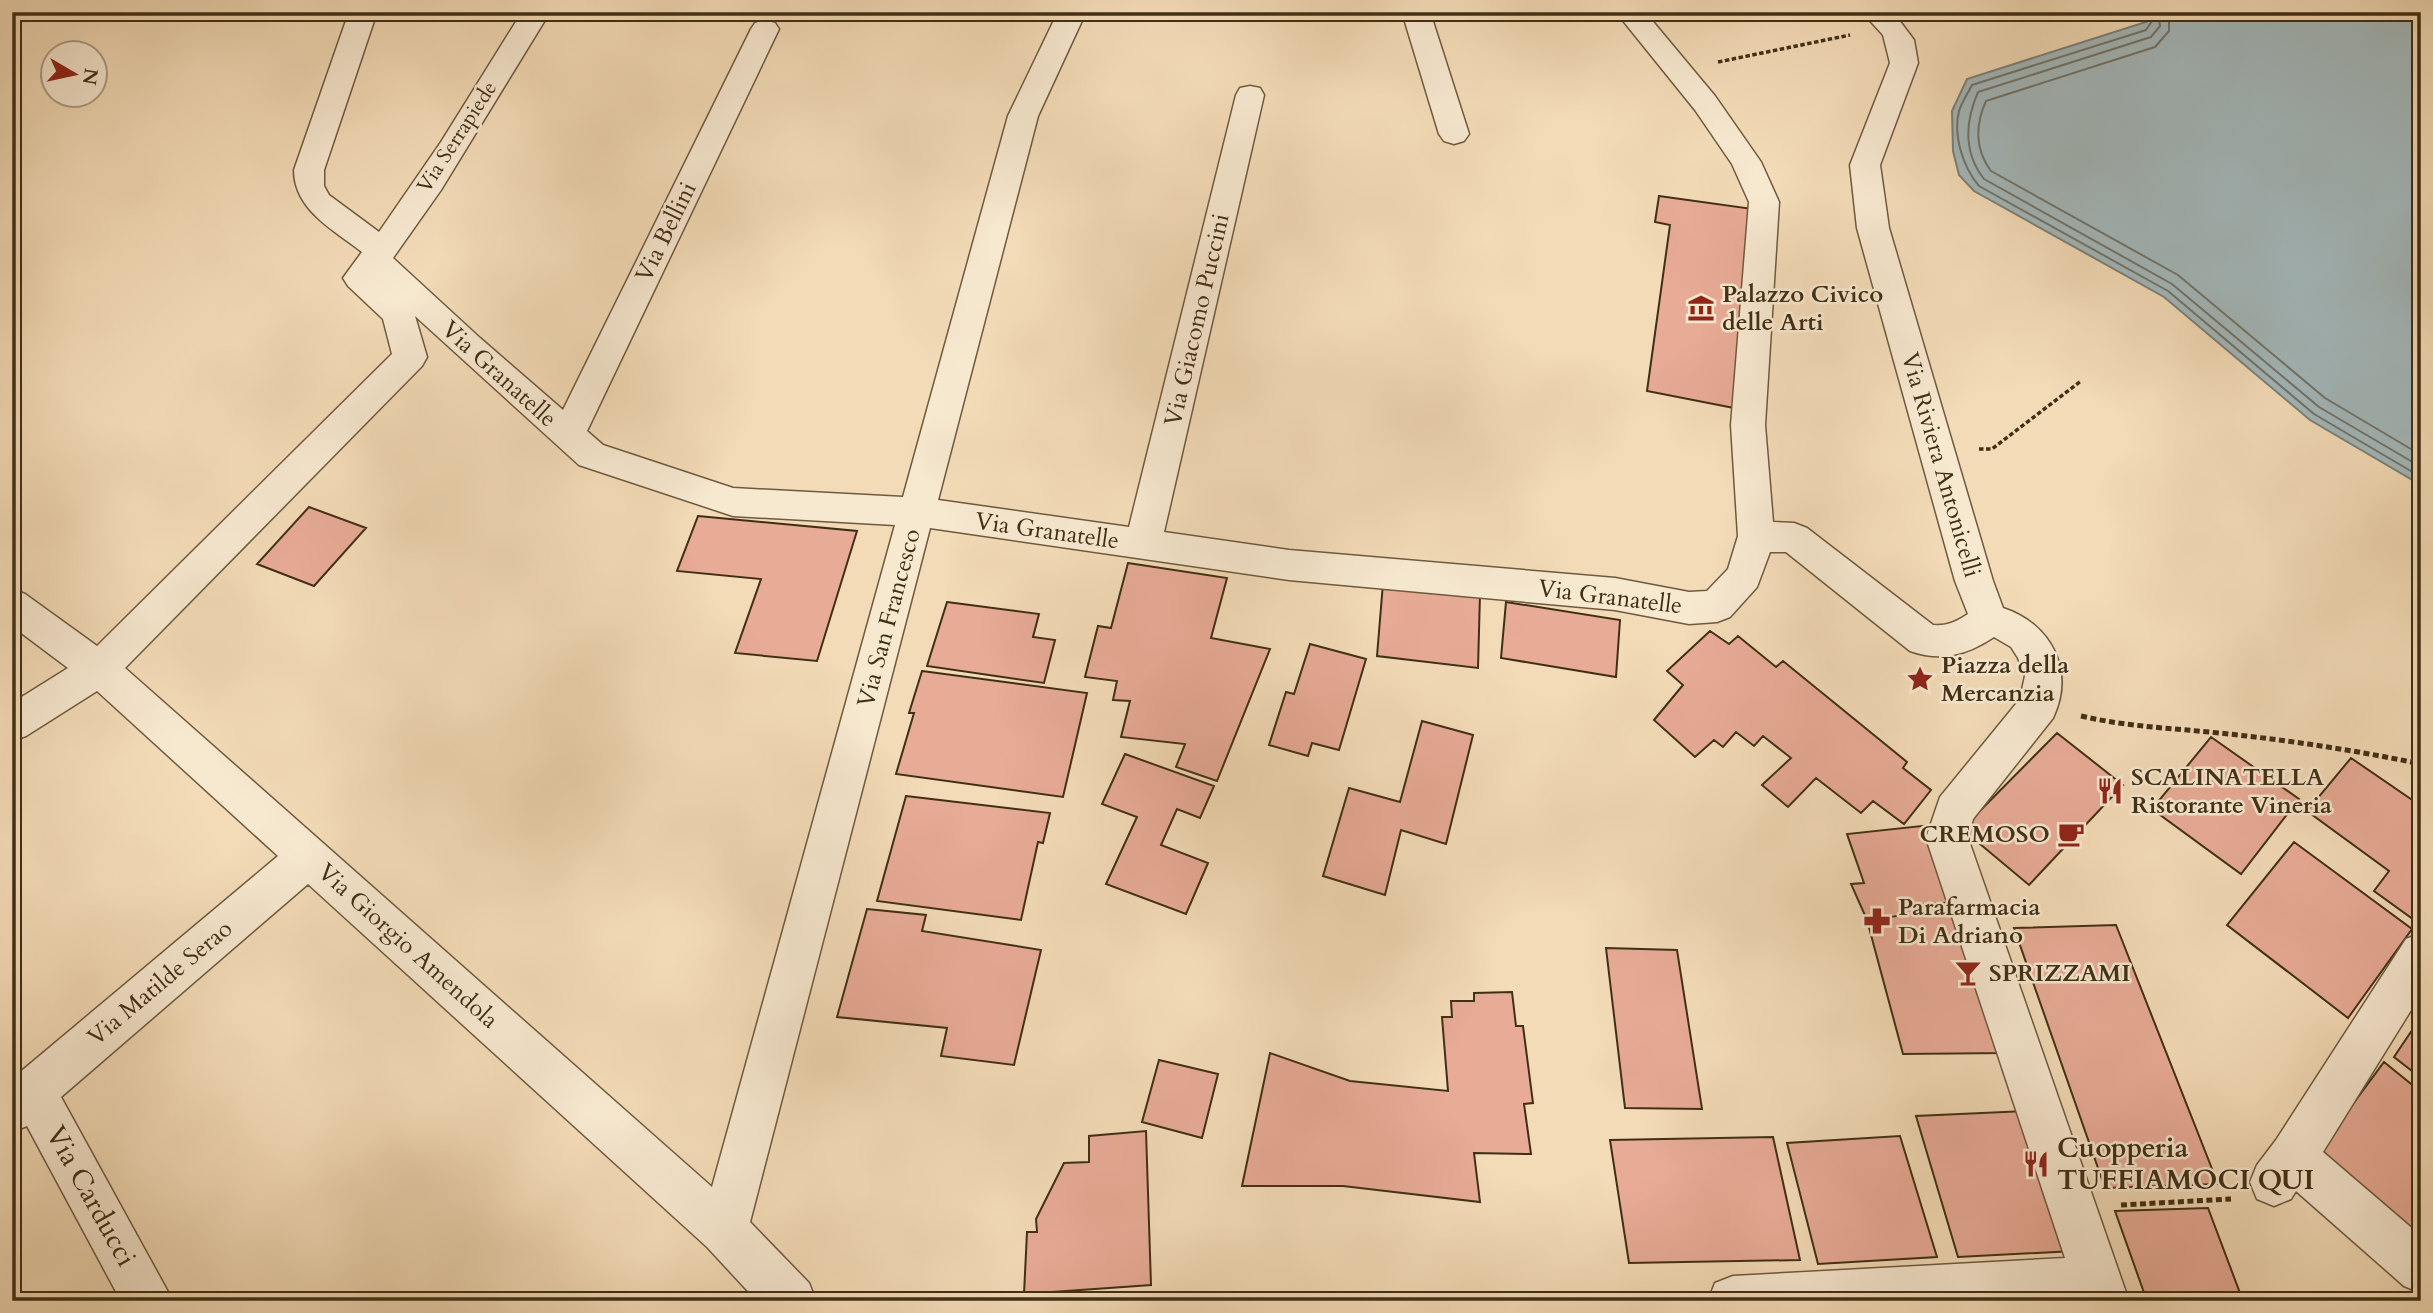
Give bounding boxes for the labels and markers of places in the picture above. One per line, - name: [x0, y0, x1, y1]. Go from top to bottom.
- place label: Palazzo Civico delle Arti: [1722, 278, 1883, 339]
- museum icon: Palazzo Civico delle Arti: [1686, 293, 1716, 323]
- place label: Piazza della Mercanzia: [1941, 649, 2069, 710]
- place icon: Piazza della Mercanzia: [1905, 664, 1935, 694]
- place label: SCALINATELLA Ristorante Vineria: [2131, 761, 2332, 822]
- restaurant icon: SCALINATELLA Ristorante Vineria: [2095, 776, 2125, 806]
- place label: CREMOSO: [1920, 818, 2050, 851]
- cafe icon: CREMOSO: [2056, 819, 2086, 849]
- place label: Parafarmacia Di Adriano: [1898, 891, 2041, 952]
- pharmacy icon: Parafarmacia Di Adriano: [1862, 906, 1892, 936]
- place label: SPRIZZAMI: [1989, 957, 2131, 990]
- bar icon: SPRIZZAMI: [1953, 958, 1983, 988]
- place label: Cuopperia TUFFIAMOCI QUI: [2057, 1129, 2314, 1199]
- restaurant icon: Cuopperia TUFFIAMOCI QUI: [2021, 1149, 2051, 1179]

